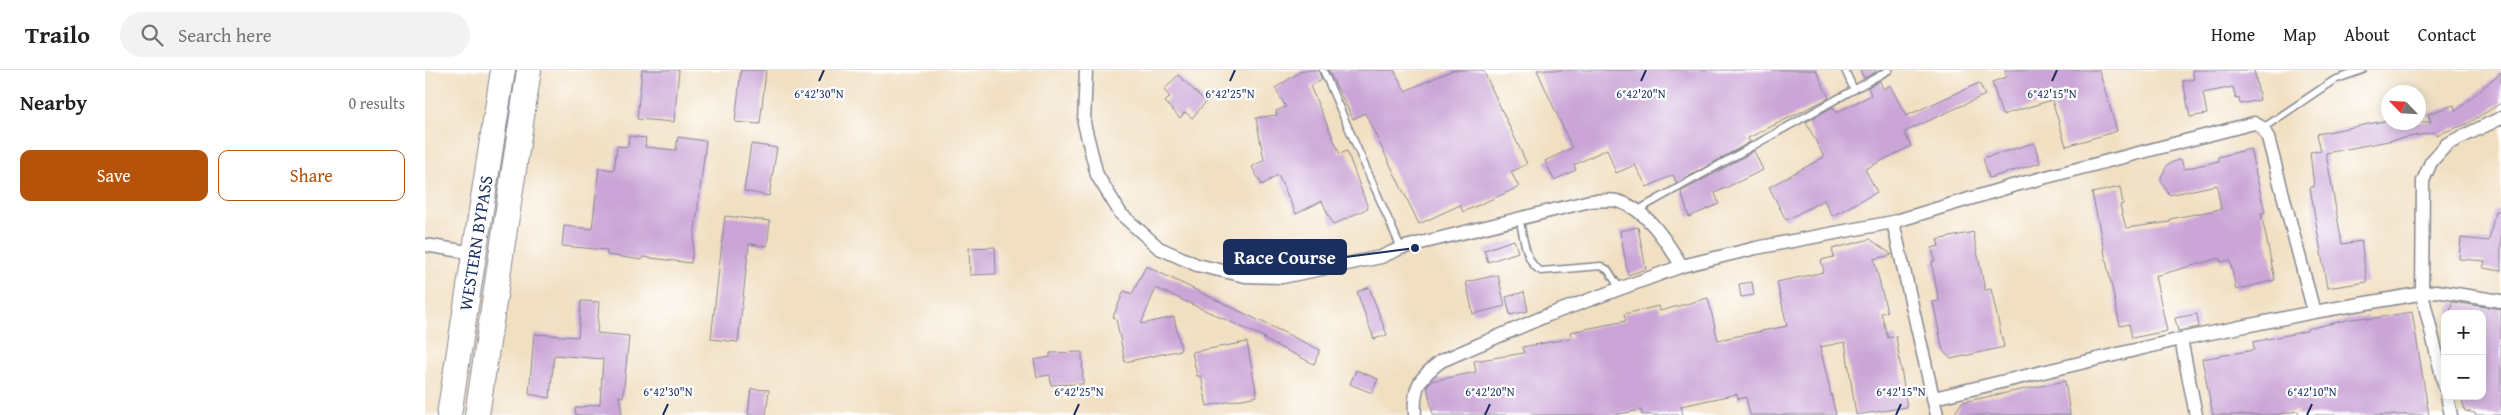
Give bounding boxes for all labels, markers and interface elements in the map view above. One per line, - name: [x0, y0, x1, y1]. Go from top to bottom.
- search box: [120, 12, 470, 57]
- text: Trailo: [25, 17, 90, 52]
- icon: search: [138, 21, 166, 49]
- text: Search here: [178, 21, 272, 49]
- text: Home: [2211, 21, 2255, 48]
- text: Map: [2283, 21, 2316, 48]
- text: About: [2344, 21, 2390, 48]
- text: Contact: [2418, 21, 2476, 48]
- text: 6°42'30"N: [794, 85, 844, 102]
- text: 6°42'25"N: [1205, 85, 1255, 102]
- text: 6°42'20"N: [1616, 85, 1666, 102]
- text: 6°42'15"N: [2027, 85, 2077, 102]
- north arrow: [2381, 85, 2426, 130]
- text: Nearby: [20, 87, 87, 118]
- text: 0 results: [348, 91, 405, 115]
- button: Save: [20, 150, 208, 201]
- button: Share: [218, 150, 405, 201]
- street label: WESTERN BYPASS: [451, 173, 500, 312]
- callout: Race Course: [1224, 240, 1346, 274]
- text: Race Course: [1234, 243, 1336, 271]
- map controls: [2441, 310, 2486, 400]
- button: +: [2441, 310, 2486, 355]
- button: −: [2441, 355, 2486, 400]
- text: 6°42'30"N: [643, 383, 693, 400]
- text: 6°42'25"N: [1054, 383, 1104, 400]
- text: 6°42'20"N: [1465, 383, 1515, 400]
- text: 6°42'15"N: [1876, 383, 1926, 400]
- text: 6°42'10"N: [2287, 383, 2337, 400]

